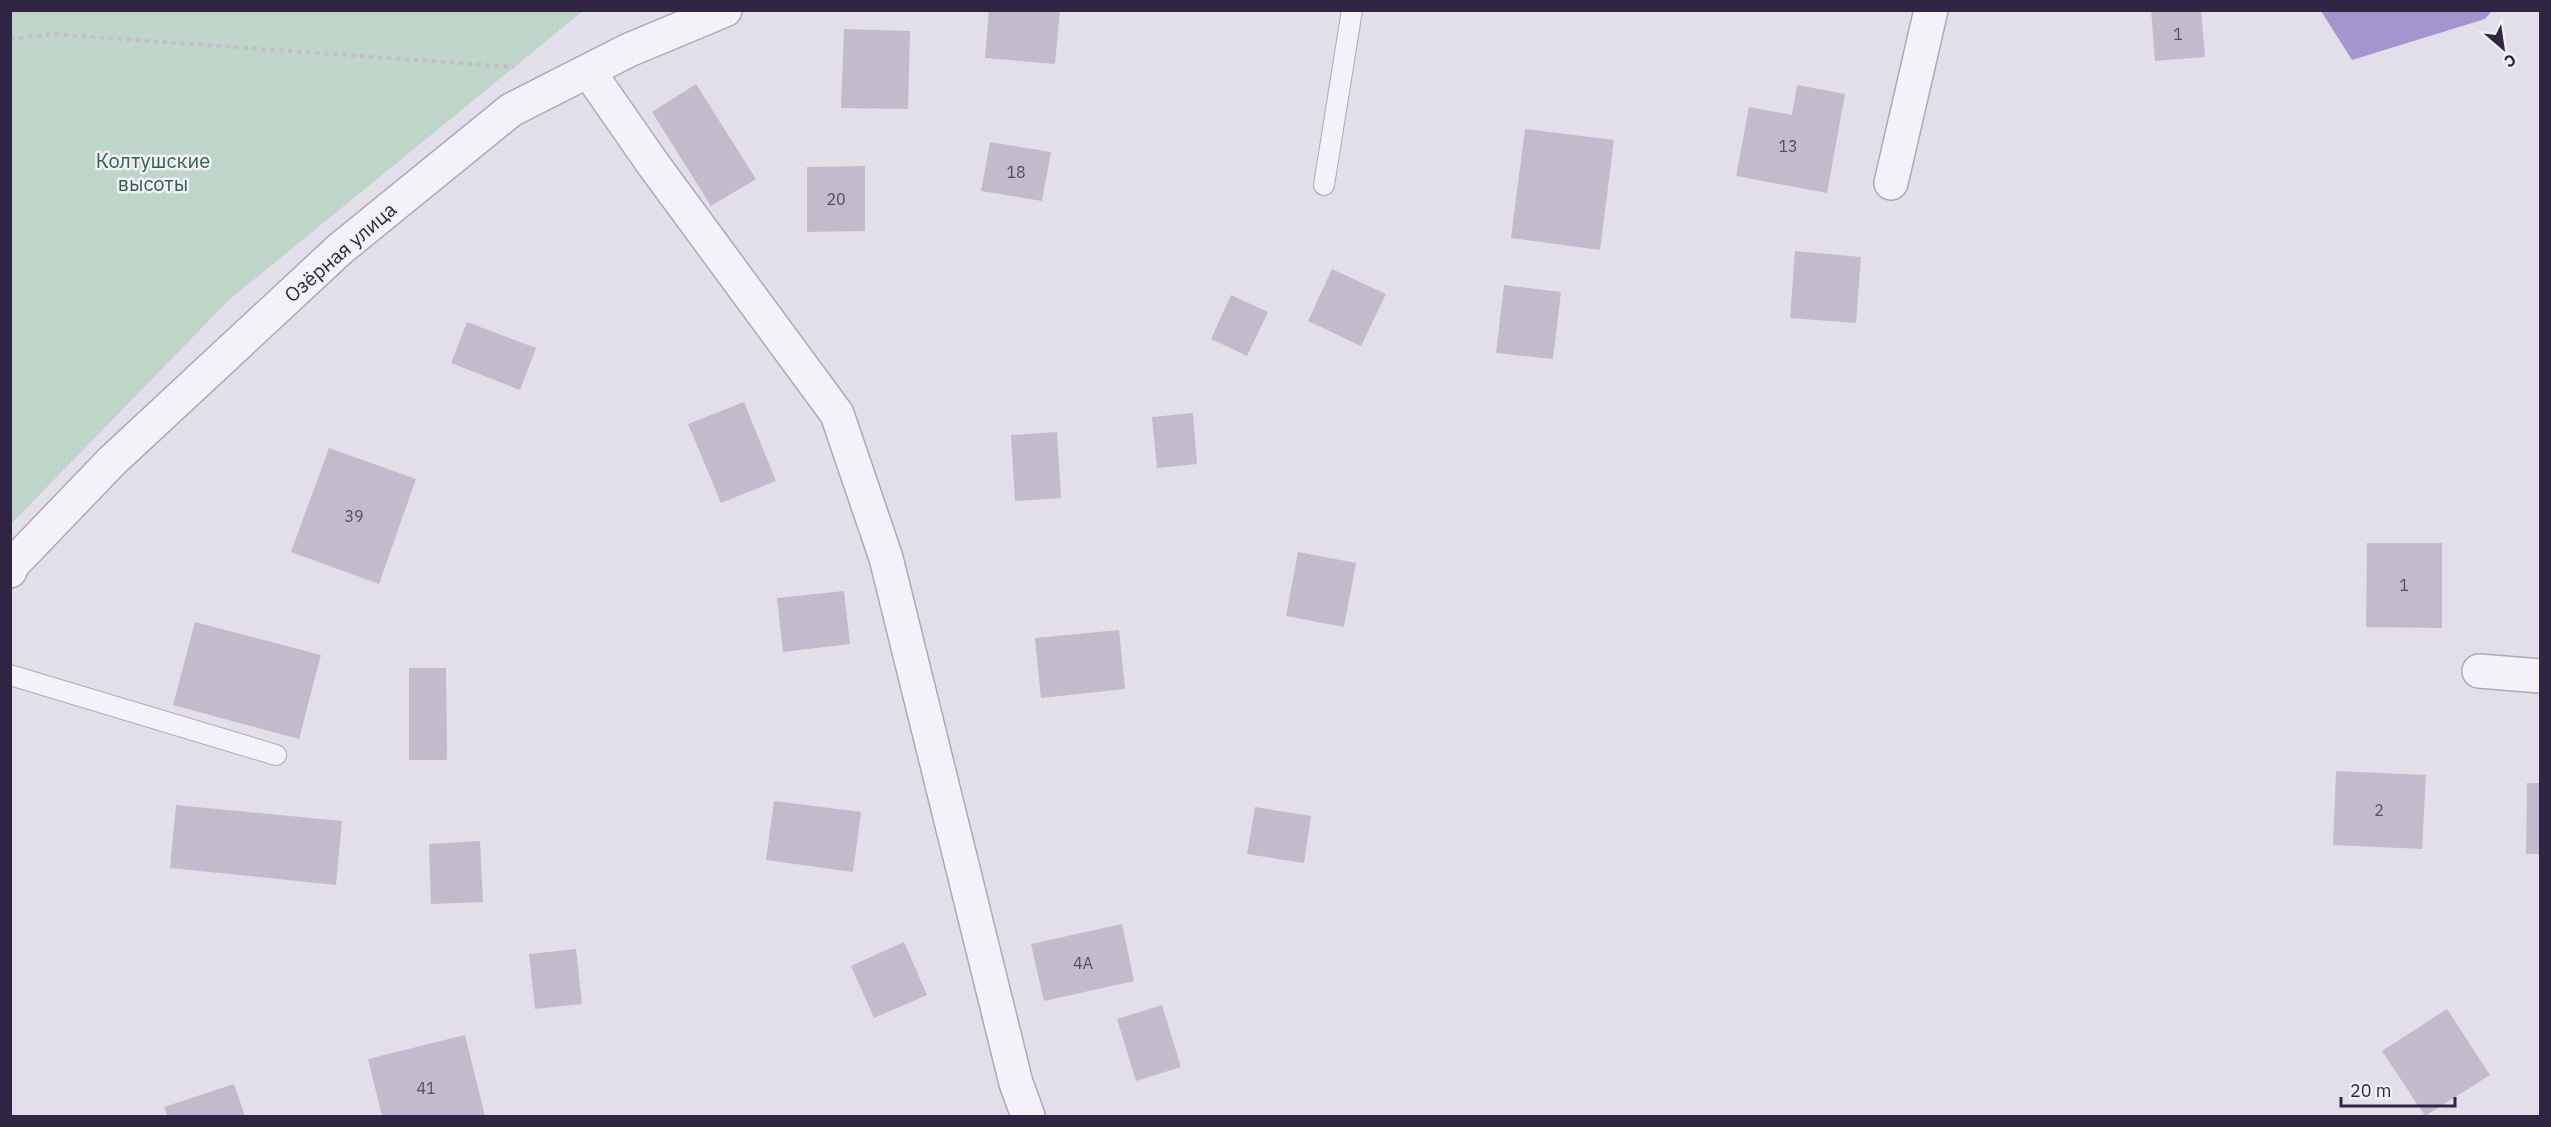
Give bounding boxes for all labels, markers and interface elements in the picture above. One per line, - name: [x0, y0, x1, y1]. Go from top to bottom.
- north arrow: [2473, 18, 2533, 78]
- house number: 1: [2173, 24, 2183, 44]
- text: С: [2501, 50, 2520, 72]
- house number: 13: [1778, 136, 1798, 156]
- park label: Колтушские высоты: [96, 147, 210, 197]
- house number: 18: [1006, 162, 1026, 182]
- house number: 20: [826, 189, 846, 209]
- street label: Озёрная улица: [278, 196, 402, 308]
- house number: 39: [344, 506, 364, 526]
- house number: 1: [2399, 575, 2409, 595]
- house number: 2: [2374, 800, 2384, 820]
- house number: 4А: [1073, 953, 1093, 973]
- scale bar: [2341, 1070, 2455, 1108]
- house number: 41: [416, 1078, 436, 1098]
- text: 20 m: [2350, 1079, 2392, 1102]

